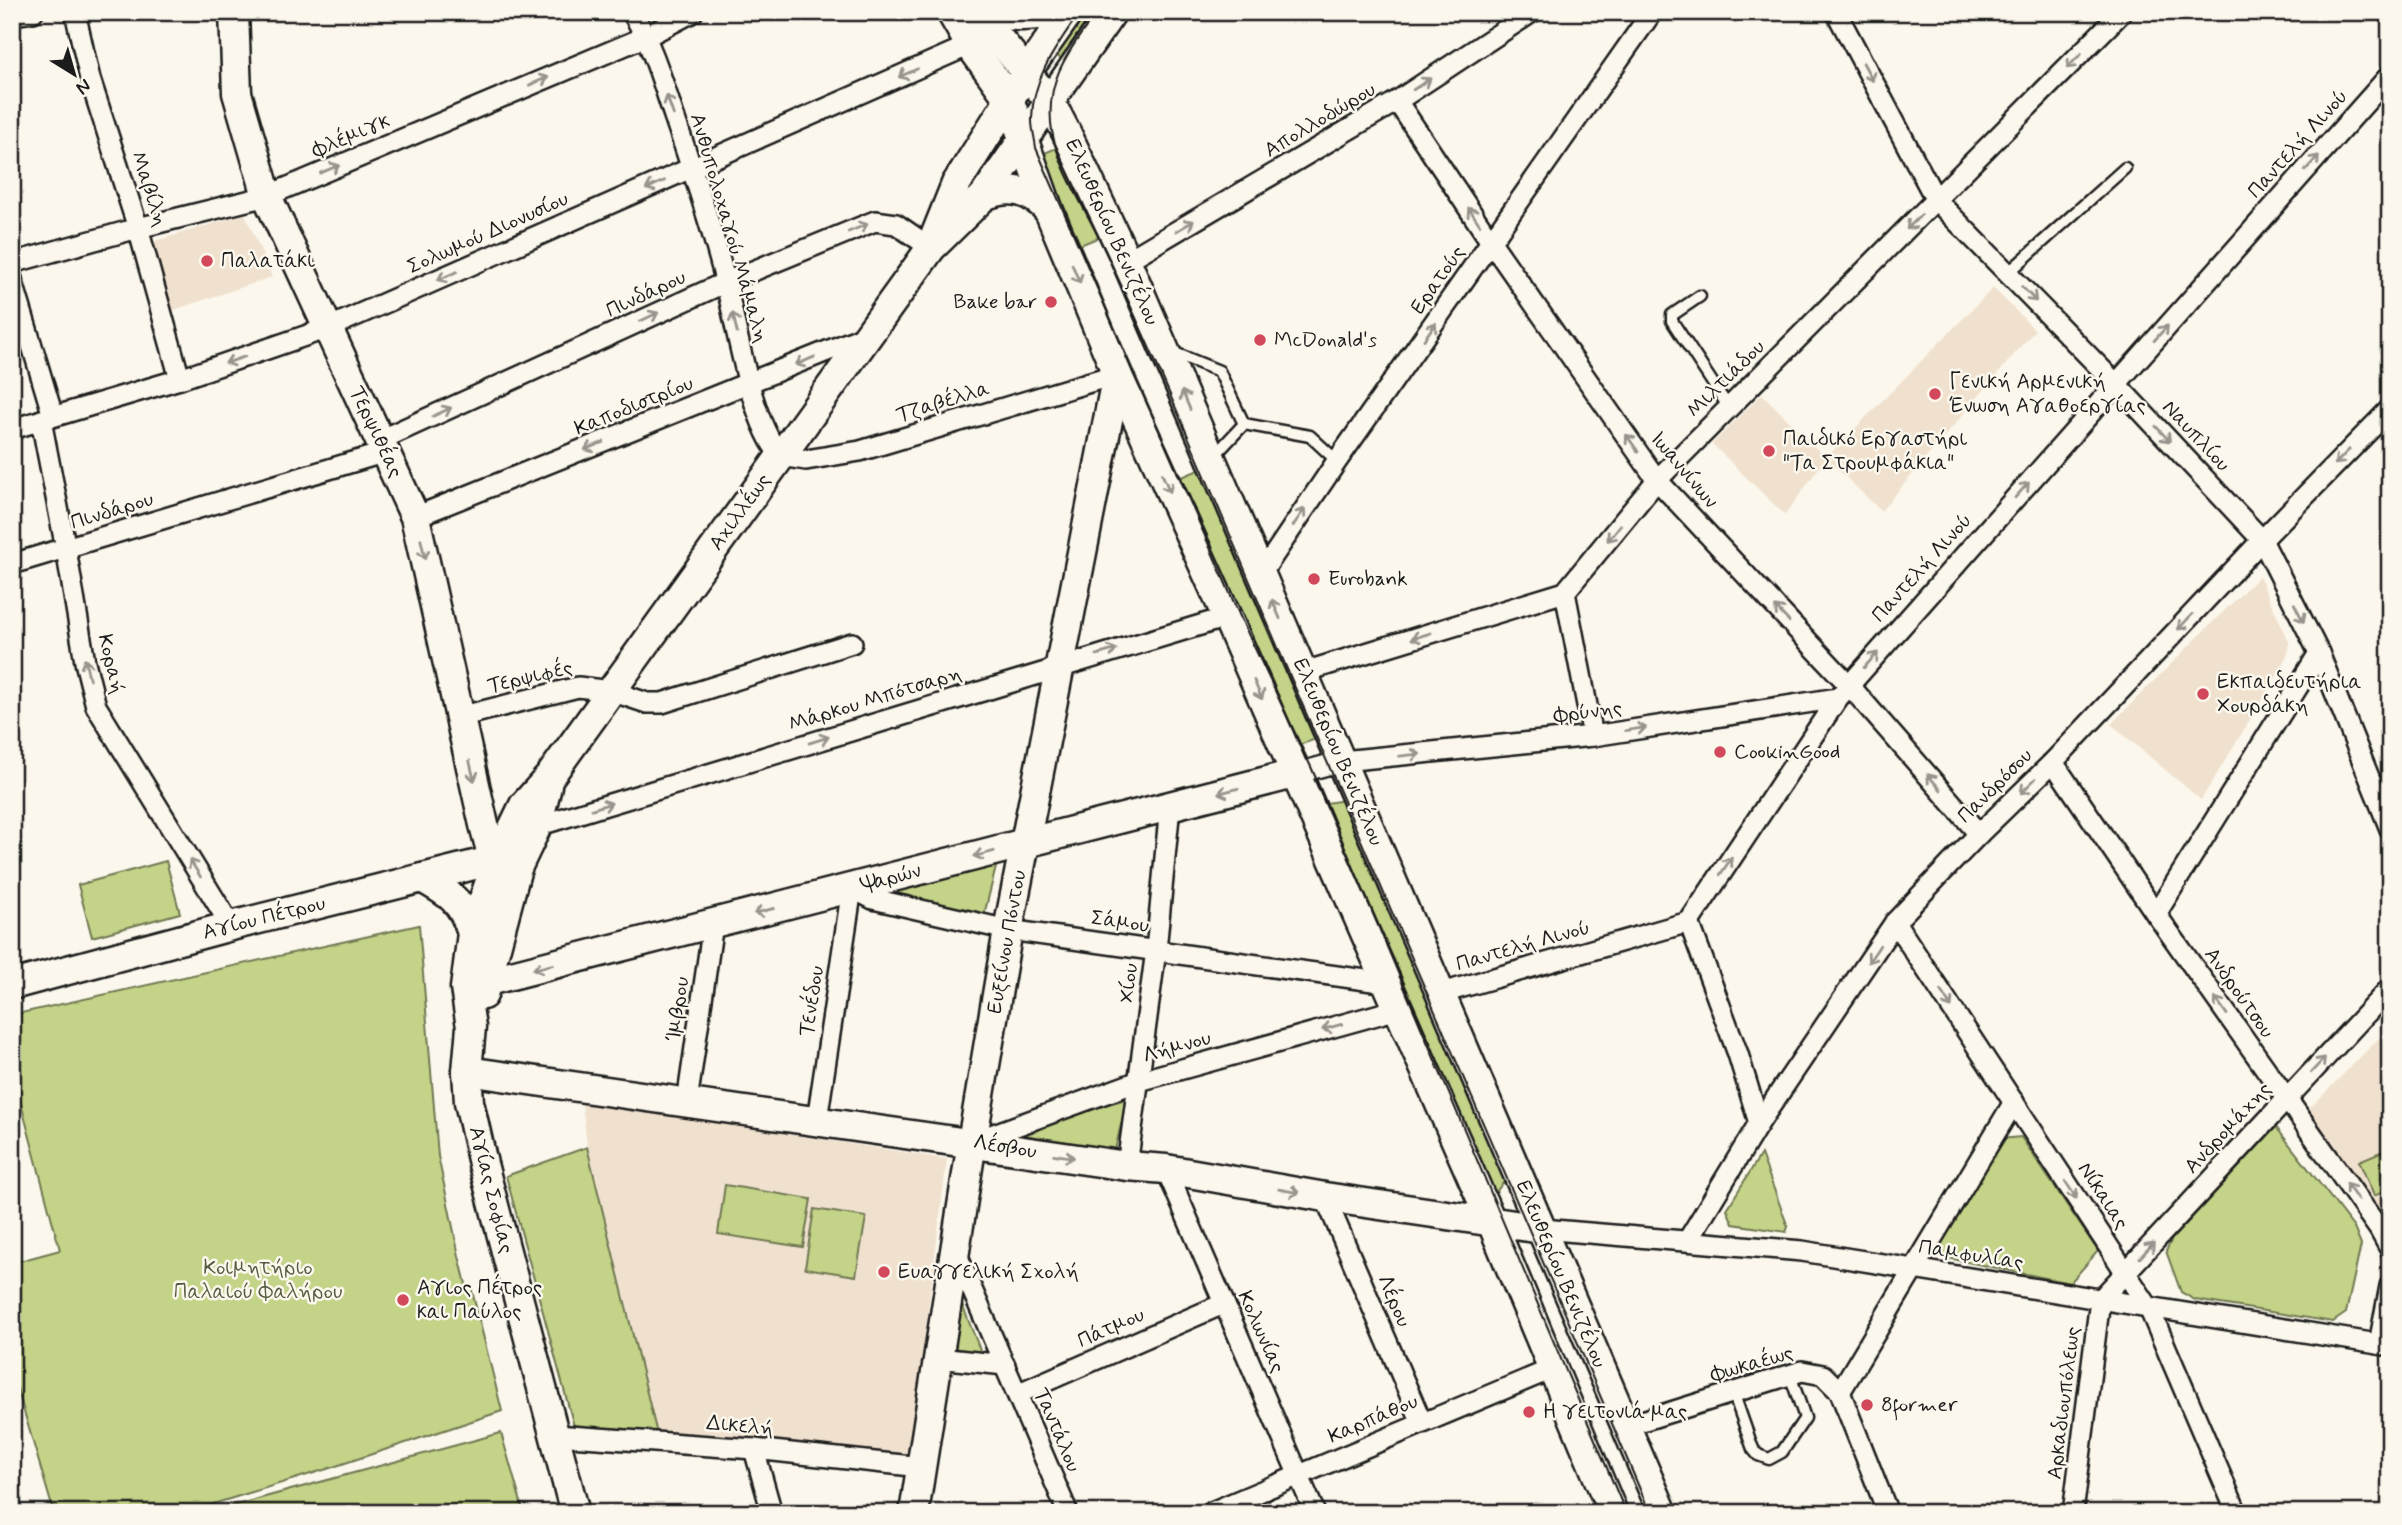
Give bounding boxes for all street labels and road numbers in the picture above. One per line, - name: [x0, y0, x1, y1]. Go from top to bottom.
- street label: Απολλοδώρου: [1259, 76, 1381, 164]
- street label: Παντελή Λινού: [2241, 83, 2355, 205]
- street label: Φλέμιγκ: [307, 106, 394, 165]
- street label: Ανθυπολοχαγού Μάμαλη: [683, 110, 775, 346]
- street label: Ελευθερίου Βενιζέλου: [1058, 134, 1167, 330]
- street label: Μαβίλη: [124, 148, 174, 230]
- street label: Σολωμού Διονυσίου: [403, 185, 573, 281]
- street label: Ερατούς: [1404, 240, 1472, 320]
- street label: Πινδάρου: [601, 263, 691, 325]
- street label: Μιλτιάδου: [1681, 334, 1771, 424]
- street label: Καποδιστρίου: [570, 369, 698, 443]
- street label: Τζαβέλλα: [893, 374, 993, 429]
- street label: Τερψιθέας: [342, 381, 410, 483]
- street label: Ναυπλίου: [2156, 394, 2236, 478]
- street label: Ιωαννίνων: [1644, 426, 1724, 514]
- street label: Αχιλλέως: [702, 467, 777, 556]
- street label: Πινδάρου: [67, 485, 157, 537]
- street label: Παντελή Λινού: [1865, 507, 1979, 629]
- street label: Κοραή: [91, 631, 131, 697]
- street label: Τερψιφές: [484, 653, 575, 700]
- street label: Ελευθερίου Βενιζέλου: [1286, 653, 1391, 850]
- street label: Μάρκου Μπότσαρη: [785, 659, 965, 739]
- street label: Φρύνης: [1551, 694, 1624, 730]
- street label: Πανδρόσου: [1951, 742, 2039, 830]
- street label: Ψαρών: [857, 857, 924, 900]
- street label: Ευξείνου Πόντου: [981, 868, 1033, 1016]
- street label: Αγίου Πέτρου: [199, 888, 328, 947]
- street label: Σάμου: [1089, 904, 1151, 940]
- street label: Παντελή Λινού: [1453, 914, 1593, 978]
- street label: Ανδρούτσου: [2197, 942, 2281, 1044]
- street label: Χίου: [1113, 962, 1145, 1004]
- street label: Τενέδου: [792, 963, 831, 1038]
- street label: Ίμβρου: [660, 975, 696, 1043]
- street label: Λήμνου: [1140, 1024, 1214, 1070]
- street label: Ανδρομάχης: [2178, 1076, 2278, 1180]
- street label: Αγίας Σοφίας: [462, 1123, 520, 1257]
- street label: Λέσβου: [971, 1127, 1039, 1166]
- street label: Νίκαιας: [2071, 1157, 2135, 1235]
- street label: Ελευθερίου Βενιζέλου: [1509, 1175, 1614, 1372]
- street label: Παμφυλίας: [1917, 1233, 2025, 1277]
- street label: Λέρου: [1371, 1270, 1418, 1331]
- street label: Κολωνίας: [1230, 1286, 1292, 1378]
- street label: Πάτμου: [1073, 1301, 1149, 1355]
- street label: Αρκαδιουπόλεως: [2041, 1325, 2087, 1481]
- street label: Φωκαέως: [1706, 1338, 1797, 1389]
- street label: Ταντάλου: [1027, 1384, 1087, 1476]
- street label: Καρπάθου: [1324, 1388, 1422, 1450]
- street label: Δικελή: [705, 1409, 775, 1443]

